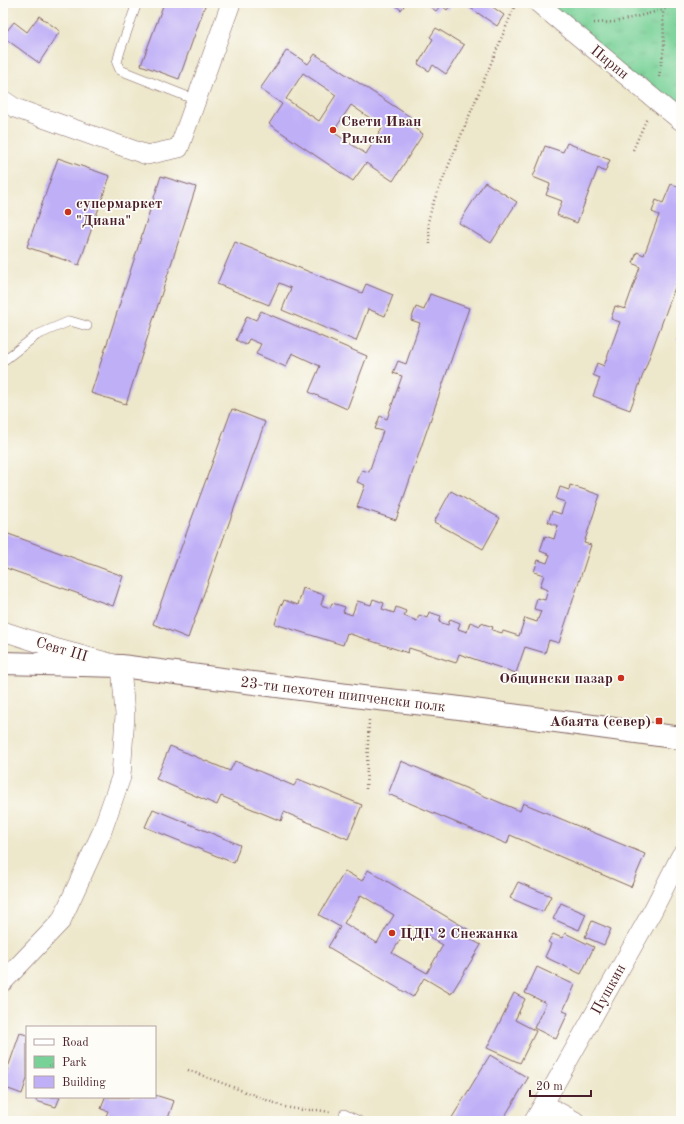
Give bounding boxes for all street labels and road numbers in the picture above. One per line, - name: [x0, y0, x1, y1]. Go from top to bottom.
- street label: Пирин: [587, 44, 631, 83]
- street label: Севт III: [34, 635, 89, 665]
- street label: 23-ти пехотен шипченски полк: [240, 675, 446, 716]
- street label: Пушкин: [589, 962, 629, 1017]

